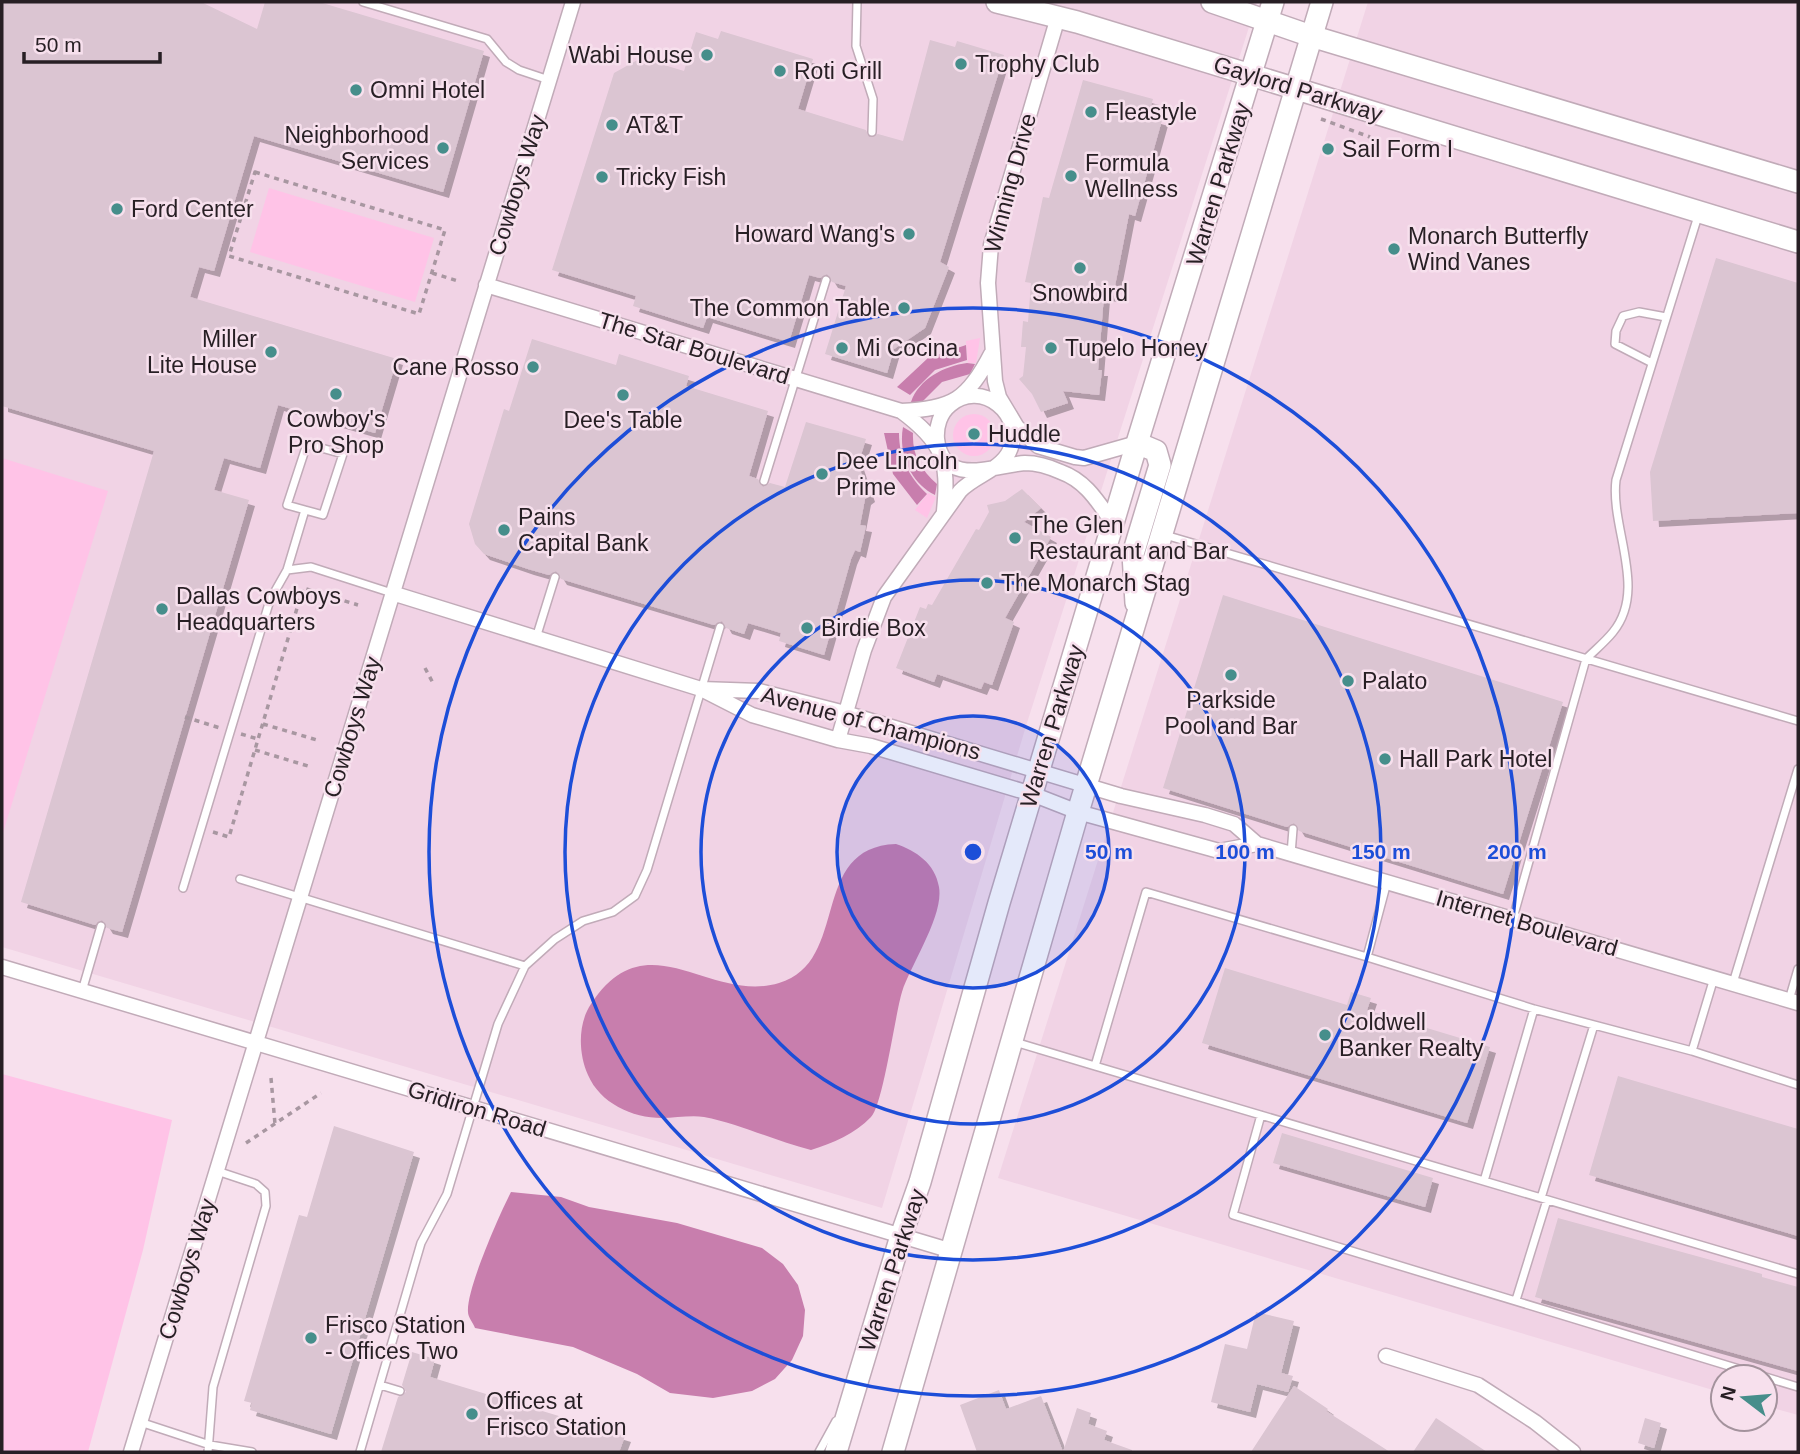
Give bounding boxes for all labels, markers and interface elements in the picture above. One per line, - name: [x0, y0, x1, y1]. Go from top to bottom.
- scale bar: [24, 21, 161, 65]
- text: 50 m: [35, 33, 82, 56]
- place label: Wabi House: [569, 42, 693, 68]
- marker: Wabi House: [699, 47, 715, 63]
- place label: Trophy Club: [975, 51, 1099, 77]
- street label: Gaylord Parkway: [1210, 51, 1386, 127]
- marker: Trophy Club: [953, 56, 969, 72]
- place label: Roti Grill: [794, 58, 882, 84]
- marker: Roti Grill: [772, 63, 788, 79]
- place label: Omni Hotel: [370, 77, 485, 103]
- marker: Omni Hotel: [348, 82, 364, 98]
- place label: Fleastyle: [1105, 99, 1197, 125]
- street label: Warren Parkway: [1181, 99, 1255, 269]
- marker: Fleastyle: [1083, 104, 1099, 120]
- street label: Winning Drive: [979, 110, 1041, 256]
- street label: Cowboys Way: [483, 111, 551, 259]
- place label: AT&T: [626, 112, 683, 138]
- marker: AT&T: [604, 117, 620, 133]
- place label: Neighborhood Services: [284, 122, 429, 174]
- place label: Sail Form I: [1342, 136, 1453, 162]
- marker: Neighborhood Services: [435, 140, 451, 156]
- marker: Sail Form I: [1320, 141, 1336, 157]
- place label: Formula Wellness: [1085, 150, 1178, 202]
- place label: Tricky Fish: [616, 164, 726, 190]
- marker: Formula Wellness: [1063, 168, 1079, 184]
- marker: Tricky Fish: [594, 169, 610, 185]
- place label: Ford Center: [131, 196, 254, 222]
- marker: Ford Center: [109, 201, 125, 217]
- place label: Howard Wang's: [734, 221, 895, 247]
- place label: Monarch Butterfly Wind Vanes: [1408, 223, 1589, 275]
- marker: Howard Wang's: [901, 226, 917, 242]
- marker: Monarch Butterfly Wind Vanes: [1386, 241, 1402, 257]
- marker: Snowbird: [1072, 260, 1088, 276]
- place label: Snowbird: [1032, 280, 1128, 306]
- place label: The Common Table: [690, 295, 890, 321]
- marker: The Common Table: [896, 300, 912, 316]
- street label: The Star Boulevard: [595, 307, 793, 389]
- place label: Miller Lite House: [147, 326, 257, 378]
- place label: Mi Cocina: [856, 335, 958, 361]
- place label: Tupelo Honey: [1065, 335, 1208, 361]
- marker: Mi Cocina: [834, 340, 850, 356]
- marker: Tupelo Honey: [1043, 340, 1059, 356]
- marker: Miller Lite House: [263, 344, 279, 360]
- place label: Cane Rosso: [392, 354, 519, 380]
- marker: Cane Rosso: [525, 359, 541, 375]
- marker: Cowboy's Pro Shop: [328, 386, 344, 402]
- marker: Dee's Table: [615, 387, 631, 403]
- place label: Cowboy's Pro Shop: [287, 406, 386, 458]
- place label: Dee's Table: [563, 407, 683, 433]
- place label: Huddle: [988, 421, 1061, 447]
- marker: Huddle: [966, 426, 982, 442]
- place label: Dee Lincoln Prime: [836, 448, 957, 500]
- marker: Dee Lincoln Prime: [814, 466, 830, 482]
- place label: Pains Capital Bank: [518, 504, 649, 556]
- place label: The Glen Restaurant and Bar: [1029, 512, 1229, 564]
- marker: Pains Capital Bank: [496, 522, 512, 538]
- marker: The Glen Restaurant and Bar: [1007, 530, 1023, 546]
- place label: The Monarch Stag: [1001, 570, 1190, 596]
- marker: The Monarch Stag: [979, 575, 995, 591]
- place label: Dallas Cowboys Headquarters: [176, 583, 341, 635]
- marker: Dallas Cowboys Headquarters: [154, 601, 170, 617]
- place label: Birdie Box: [821, 615, 926, 641]
- marker: Birdie Box: [799, 620, 815, 636]
- street label: Warren Parkway: [1015, 641, 1089, 811]
- street label: Cowboys Way: [318, 653, 386, 801]
- marker: Parkside Pool and Bar: [1223, 667, 1239, 683]
- place label: Palato: [1362, 668, 1427, 694]
- marker: Palato: [1340, 673, 1356, 689]
- street label: Avenue of Champions: [759, 681, 983, 765]
- place label: Parkside Pool and Bar: [1165, 687, 1298, 739]
- place label: Hall Park Hotel: [1399, 746, 1552, 772]
- marker: Hall Park Hotel: [1377, 751, 1393, 767]
- centre of rings: [961, 840, 985, 864]
- text: 50 m: [1085, 840, 1133, 863]
- text: 100 m: [1215, 840, 1275, 863]
- text: 150 m: [1351, 840, 1411, 863]
- text: 200 m: [1487, 840, 1547, 863]
- street label: Internet Boulevard: [1433, 885, 1621, 961]
- place label: Coldwell Banker Realty: [1339, 1009, 1484, 1061]
- marker: Coldwell Banker Realty: [1317, 1027, 1333, 1043]
- street label: Gridiron Road: [405, 1076, 549, 1142]
- street label: Warren Parkway: [854, 1185, 931, 1354]
- street label: Cowboys Way: [153, 1195, 221, 1343]
- place label: Frisco Station - Offices Two: [325, 1312, 466, 1364]
- marker: Frisco Station - Offices Two: [303, 1330, 319, 1346]
- north arrow: [1709, 1363, 1779, 1433]
- text: N: [1716, 1384, 1740, 1403]
- place label: Offices at Frisco Station: [486, 1388, 627, 1440]
- marker: Offices at Frisco Station: [464, 1406, 480, 1422]

